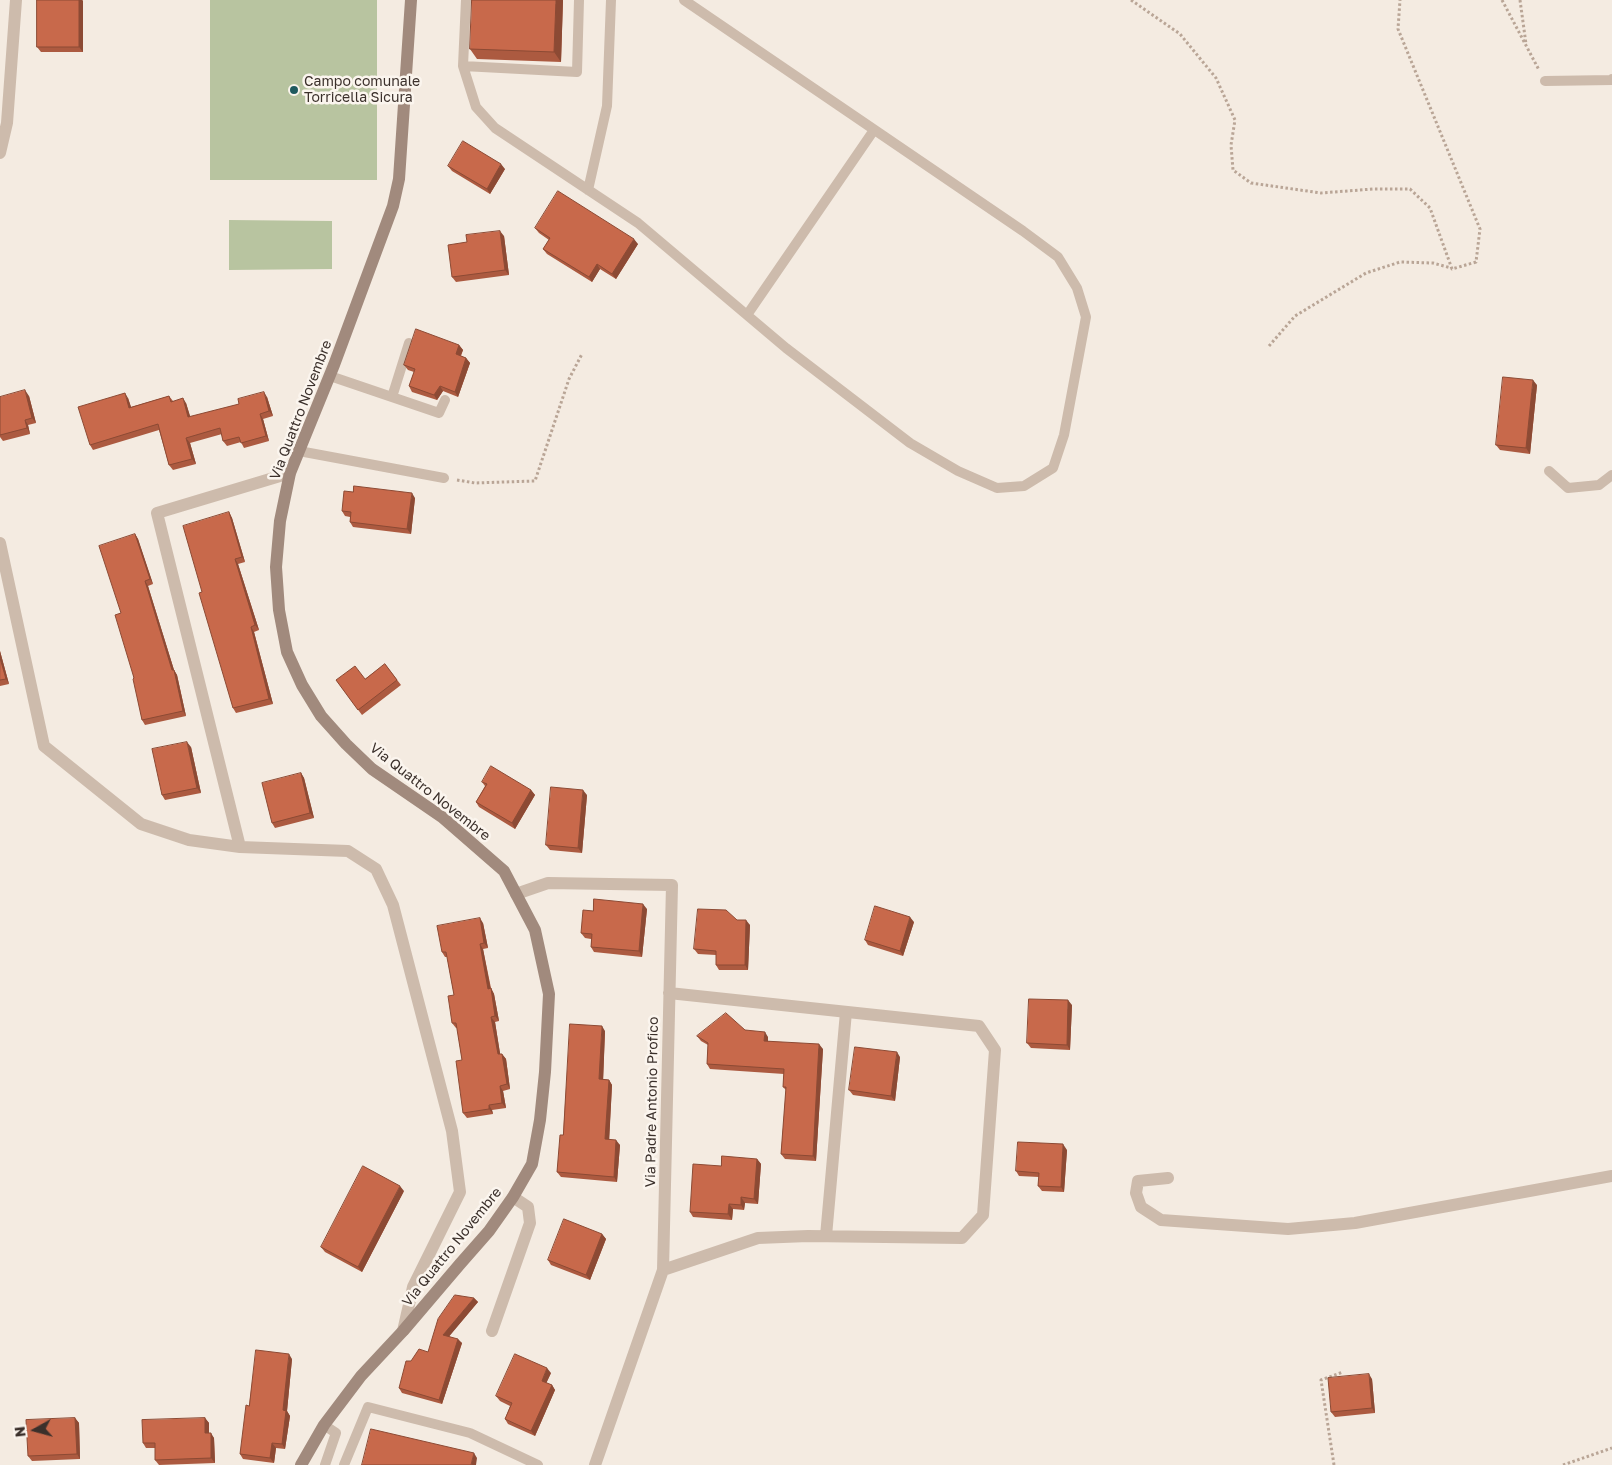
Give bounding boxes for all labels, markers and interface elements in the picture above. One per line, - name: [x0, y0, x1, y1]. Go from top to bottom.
- place label: Campo comunale Torricella Sicura: [304, 74, 420, 106]
- marker: Campo comunale Torricella Sicura: [288, 84, 300, 96]
- street label: Via Quattro Novembre: [267, 338, 335, 482]
- street label: Via Quattro Novembre: [366, 740, 494, 844]
- street label: Via Padre Antonio Profico: [642, 1016, 662, 1188]
- street label: Via Quattro Novembre: [399, 1184, 505, 1310]
- north arrow: [10, 1405, 60, 1455]
- text: N: [11, 1426, 29, 1438]

